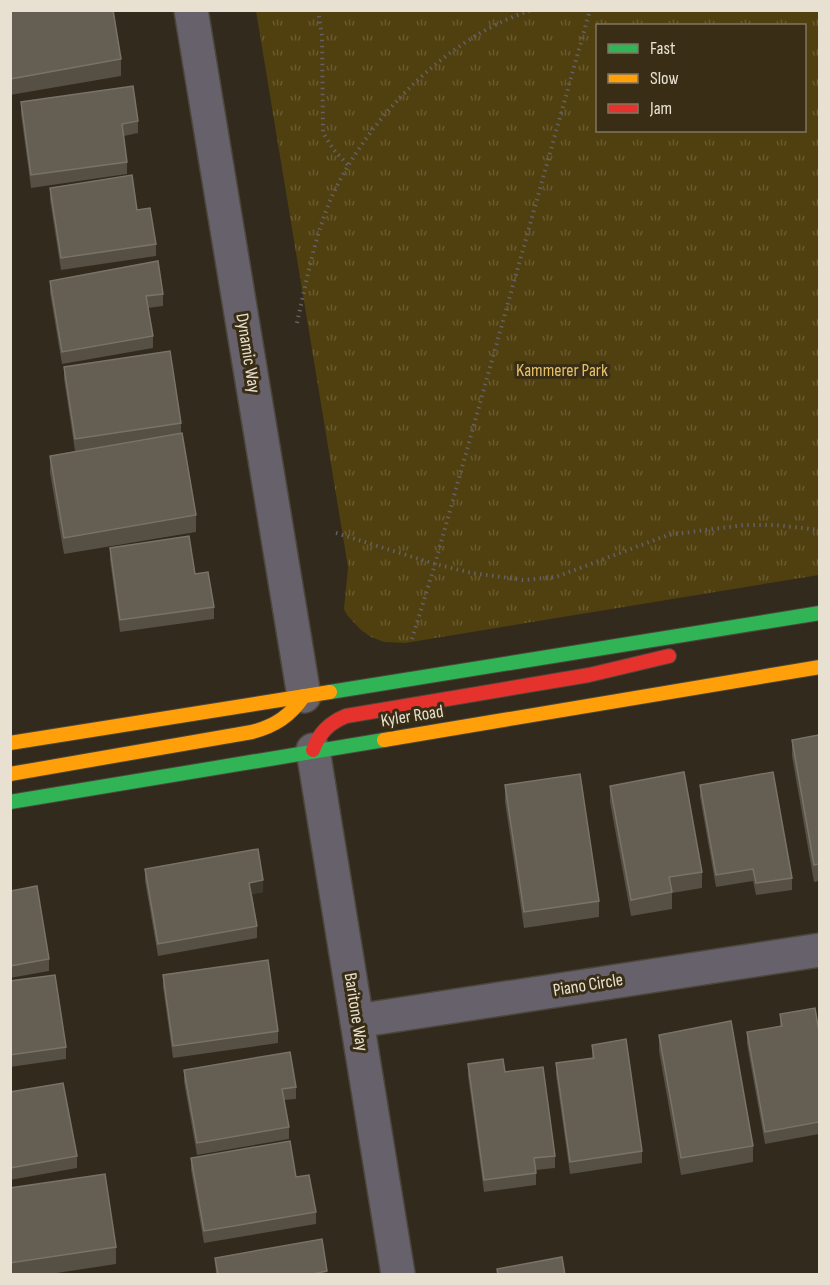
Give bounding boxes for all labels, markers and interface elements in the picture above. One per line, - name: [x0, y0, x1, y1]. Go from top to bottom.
- legend: [596, 24, 806, 132]
- text: Fast: [650, 38, 676, 59]
- text: Slow: [650, 68, 679, 89]
- text: Jam: [649, 98, 672, 119]
- street label: Dynamic Way: [231, 312, 265, 394]
- park label: Kammerer Park: [516, 360, 608, 381]
- street label: Kyler Road: [379, 701, 445, 731]
- street label: Piano Circle: [551, 969, 625, 1001]
- street label: Baritone Way: [339, 971, 373, 1053]

